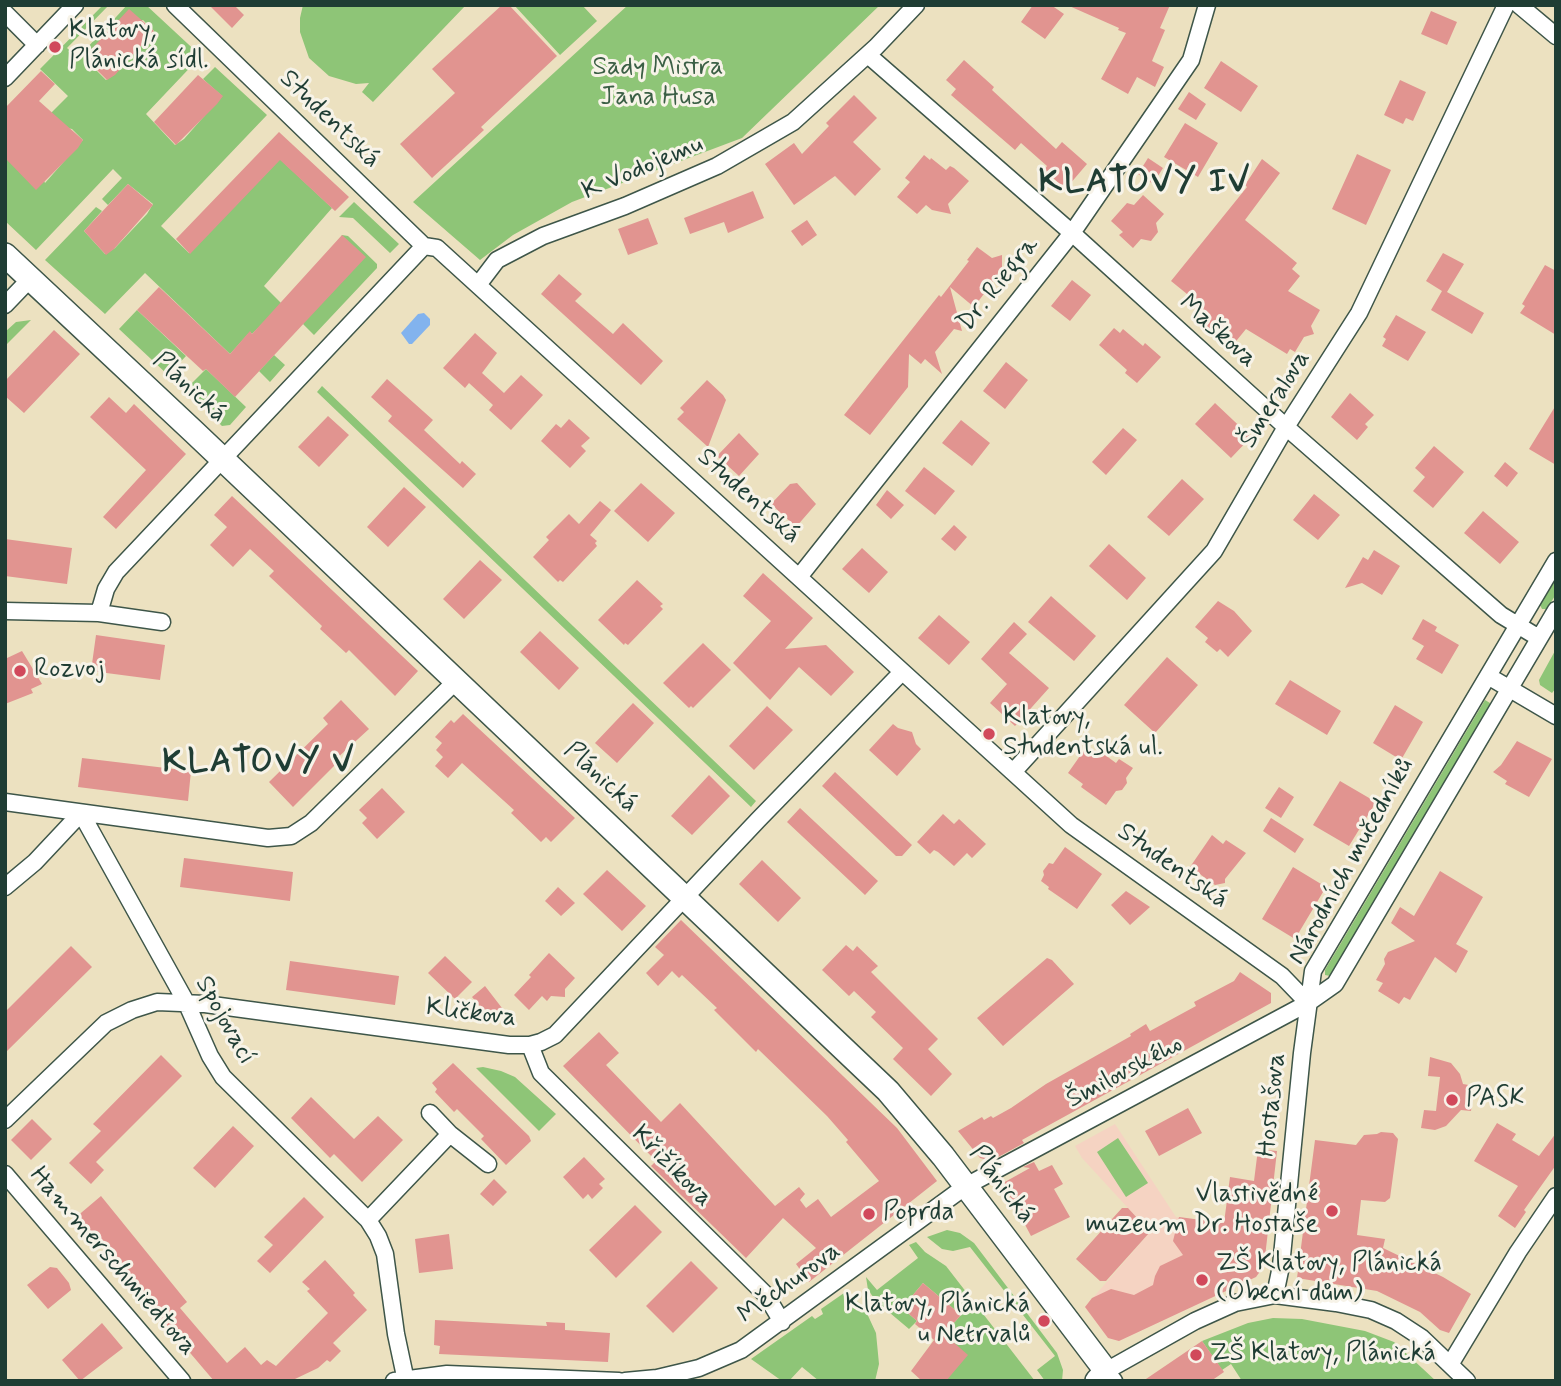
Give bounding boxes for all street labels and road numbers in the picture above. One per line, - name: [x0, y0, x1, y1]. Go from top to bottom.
- street label: Studentská: [272, 64, 386, 176]
- street label: K Vodojemu: [578, 130, 708, 208]
- street label: Dr. Riegra: [951, 231, 1047, 339]
- street label: Maškova: [1171, 289, 1263, 375]
- street label: Šmeralova: [1234, 345, 1318, 455]
- street label: Plánická: [145, 346, 233, 430]
- street label: Studentská: [690, 442, 806, 552]
- street label: Plánická: [556, 736, 644, 820]
- street label: Národních mučedníků: [1282, 753, 1422, 971]
- street label: Studentská: [1110, 817, 1234, 917]
- street label: Spojovací: [187, 971, 261, 1071]
- street label: Kličkova: [424, 993, 518, 1035]
- street label: Šmilovského: [1062, 1029, 1188, 1117]
- street label: Hostašova: [1252, 1051, 1294, 1159]
- street label: Křižíkova: [624, 1120, 718, 1214]
- street label: Plánická: [961, 1140, 1041, 1230]
- street label: Hammerschmiedtova: [22, 1161, 202, 1363]
- street label: Měchurova: [733, 1236, 847, 1332]

